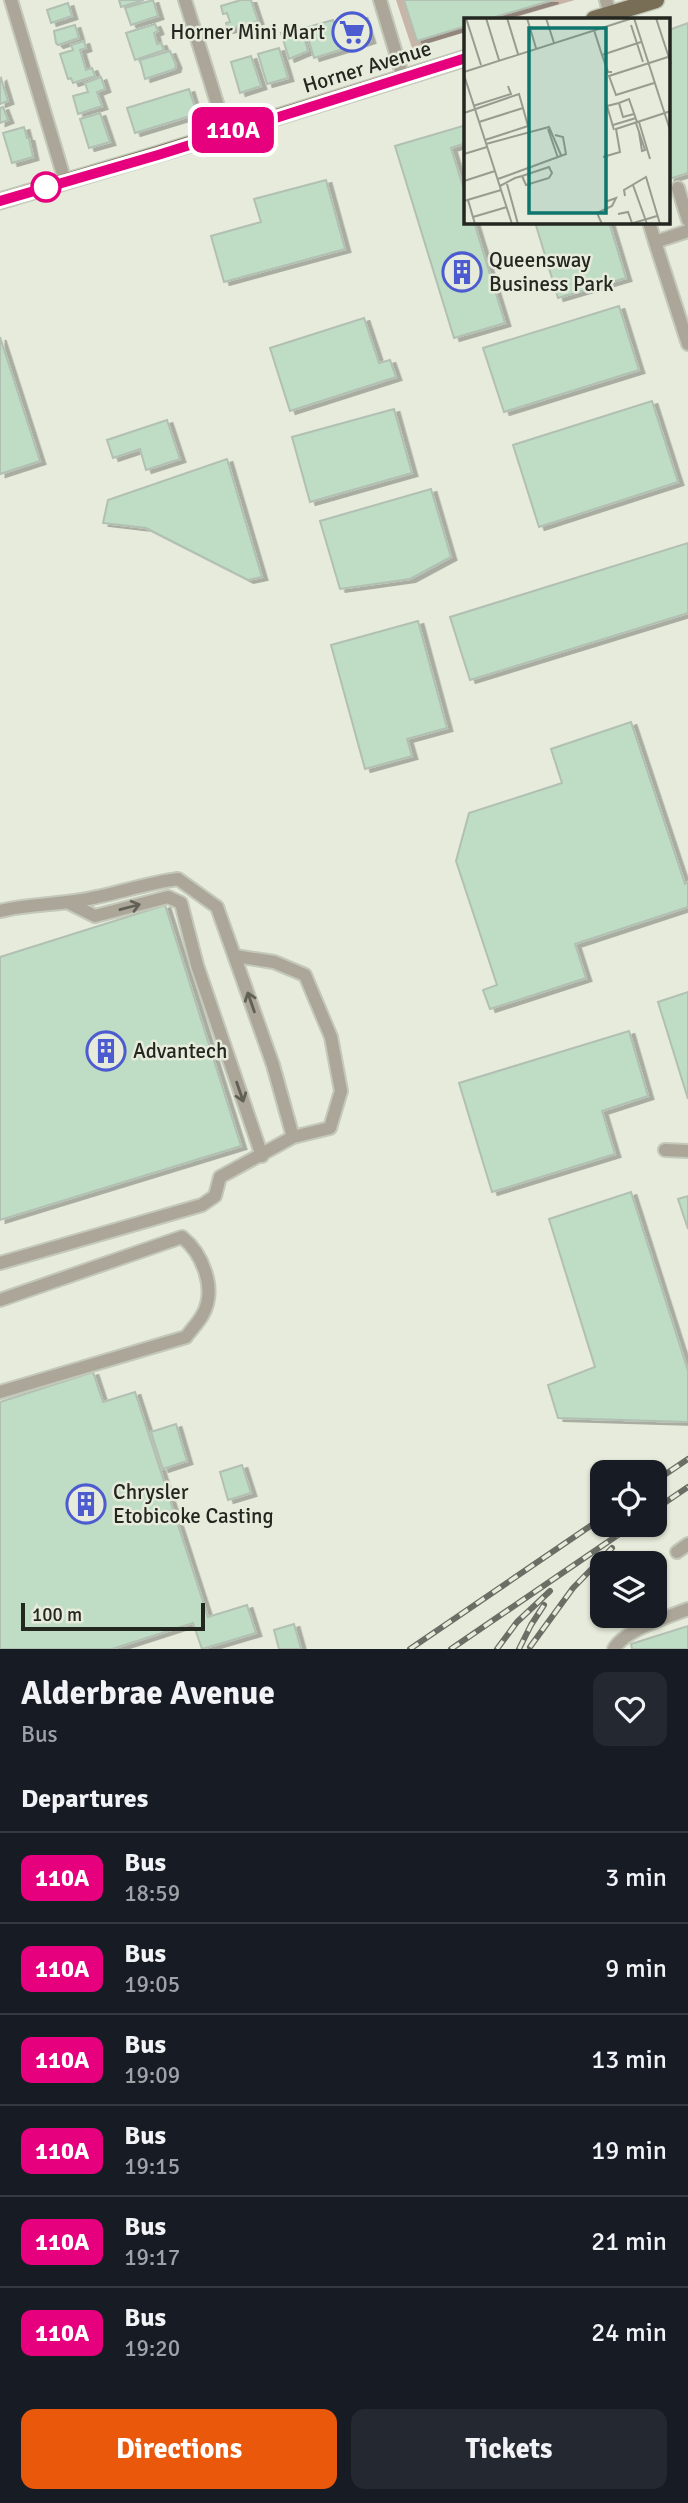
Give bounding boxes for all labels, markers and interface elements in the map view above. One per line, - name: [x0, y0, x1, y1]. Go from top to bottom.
- supermarket icon: Horner Mini Mart: [331, 11, 373, 53]
- inset map: [464, 18, 670, 224]
- place label: Horner Mini Mart: [170, 19, 325, 45]
- street label: Horner Avenue: [300, 35, 434, 99]
- line badge: 110A: [184, 107, 282, 153]
- text: 110A: [206, 115, 260, 145]
- unlabelled marker: [31, 172, 61, 202]
- place label: Queensway Business Park: [489, 247, 614, 297]
- building icon: Queensway Business Park: [441, 251, 483, 293]
- one-way arrow: [118, 900, 141, 913]
- one-way arrow: [244, 991, 256, 1013]
- building icon: Advantech: [85, 1030, 127, 1072]
- place label: Advantech: [133, 1038, 227, 1064]
- one-way arrow: [235, 1081, 248, 1103]
- map controls: [590, 1460, 667, 1628]
- button: locate: [590, 1460, 667, 1537]
- place label: Chrysler Etobicoke Casting: [113, 1479, 274, 1529]
- building icon: Chrysler Etobicoke Casting: [65, 1483, 107, 1525]
- button: layers: [590, 1551, 667, 1628]
- scale bar: [21, 1600, 205, 1632]
- text: 100 m: [32, 1603, 82, 1627]
- button: heart: [593, 1672, 667, 1746]
- text: Alderbrae Avenue: [21, 1673, 275, 1714]
- text: Bus: [21, 1720, 58, 1749]
- text: Departures: [21, 1783, 148, 1815]
- text: Bus: [124, 1847, 166, 1879]
- text: 3 min: [605, 1862, 667, 1894]
- text: 110A: [35, 1863, 89, 1893]
- text: 18:59: [124, 1879, 180, 1908]
- text: Bus: [124, 1938, 166, 1970]
- text: 9 min: [605, 1953, 667, 1985]
- text: 110A: [35, 1954, 89, 1984]
- text: 19:05: [124, 1970, 180, 1999]
- text: Bus: [124, 2029, 166, 2061]
- text: 13 min: [591, 2044, 667, 2076]
- text: 110A: [35, 2045, 89, 2075]
- text: 19:09: [124, 2061, 180, 2090]
- text: Bus: [124, 2120, 166, 2152]
- text: 19 min: [591, 2135, 667, 2167]
- text: 110A: [35, 2136, 89, 2166]
- text: 19:15: [124, 2152, 180, 2181]
- text: Bus: [124, 2211, 166, 2243]
- text: 21 min: [591, 2226, 667, 2258]
- text: 110A: [35, 2227, 89, 2257]
- text: 19:17: [124, 2243, 180, 2272]
- text: Bus: [124, 2302, 166, 2334]
- text: 24 min: [591, 2317, 667, 2349]
- text: 110A: [35, 2318, 89, 2348]
- text: 19:20: [124, 2334, 180, 2363]
- button: Directions: [21, 2409, 337, 2489]
- button: Tickets: [351, 2409, 667, 2489]

